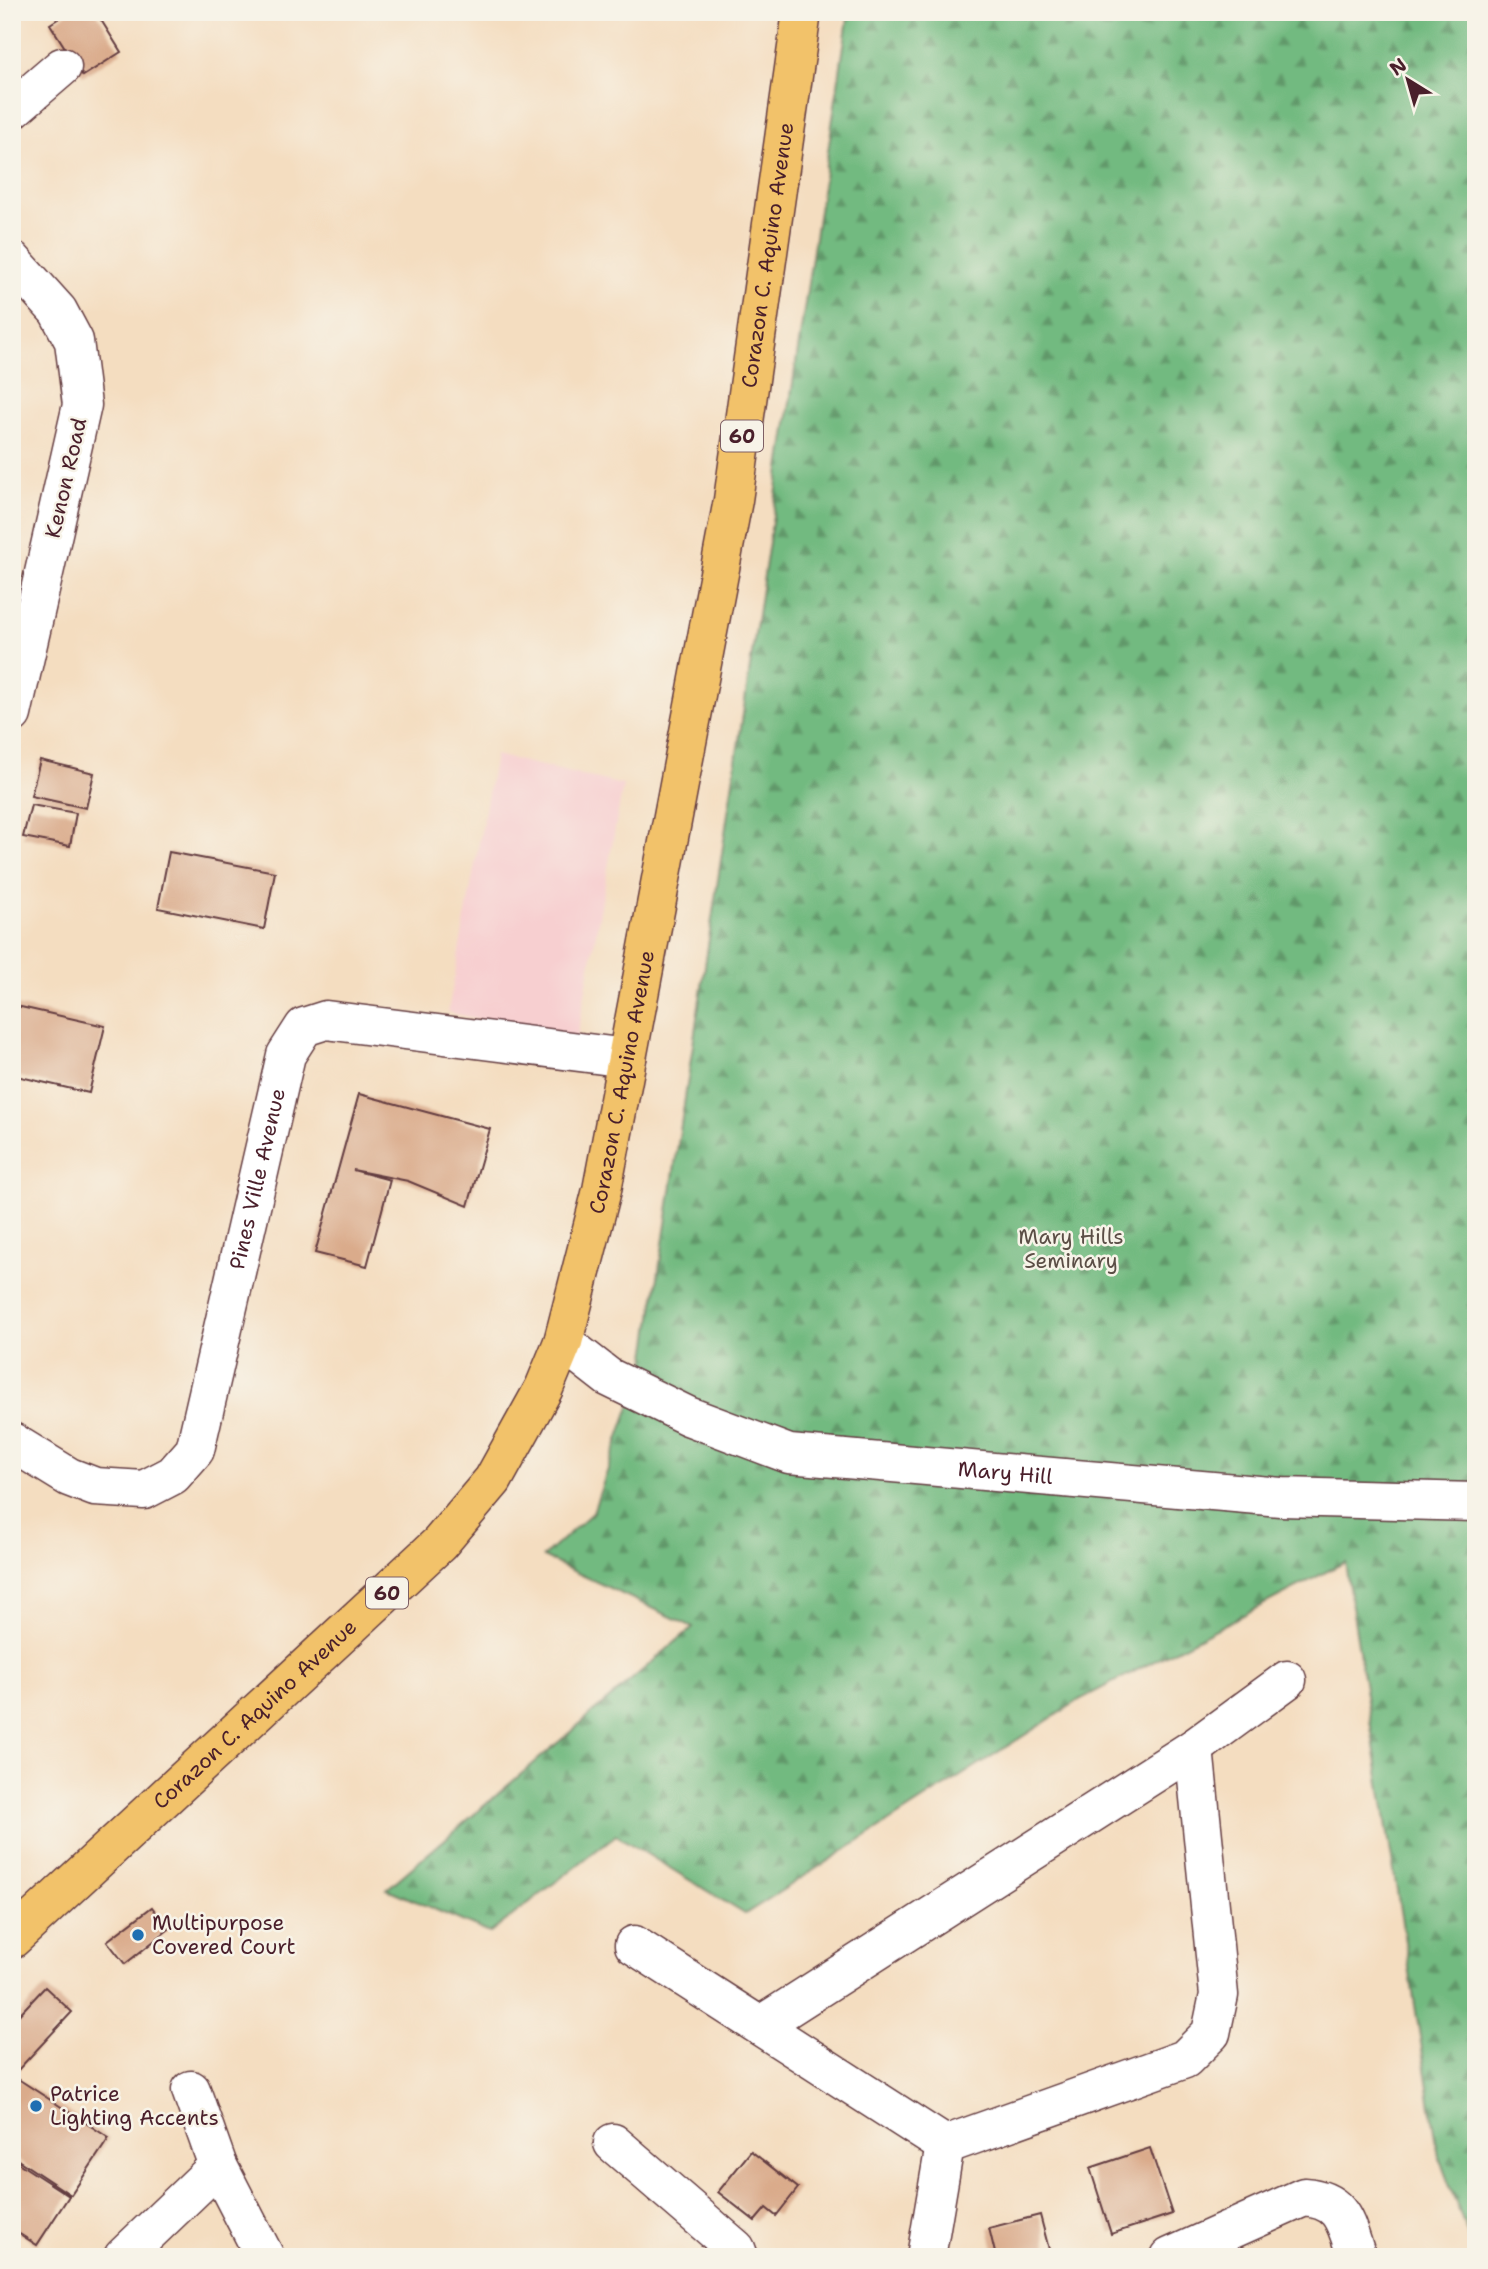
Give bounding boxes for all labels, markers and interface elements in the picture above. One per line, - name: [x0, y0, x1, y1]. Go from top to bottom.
- north arrow: [1372, 46, 1442, 116]
- text: N: [1385, 52, 1412, 81]
- street label: Corazon C. Aquino Avenue: [735, 120, 800, 390]
- street label: Kenon Road: [39, 415, 93, 541]
- road number: 60: [721, 420, 763, 452]
- street label: Corazon C. Aquino Avenue: [582, 948, 661, 1217]
- street label: Pines Ville Avenue: [223, 1085, 292, 1272]
- park label: Mary Hills Seminary: [1018, 1223, 1124, 1275]
- street label: Mary Hill: [957, 1455, 1054, 1491]
- road number: 60: [366, 1578, 408, 1609]
- street label: Corazon C. Aquino Avenue: [147, 1613, 363, 1815]
- place label: Multipurpose Covered Court: [152, 1909, 296, 1961]
- marker: Multipurpose Covered Court: [130, 1927, 146, 1943]
- place label: Patrice Lighting Accents: [50, 2080, 219, 2132]
- marker: Patrice Lighting Accents: [28, 2098, 44, 2114]

